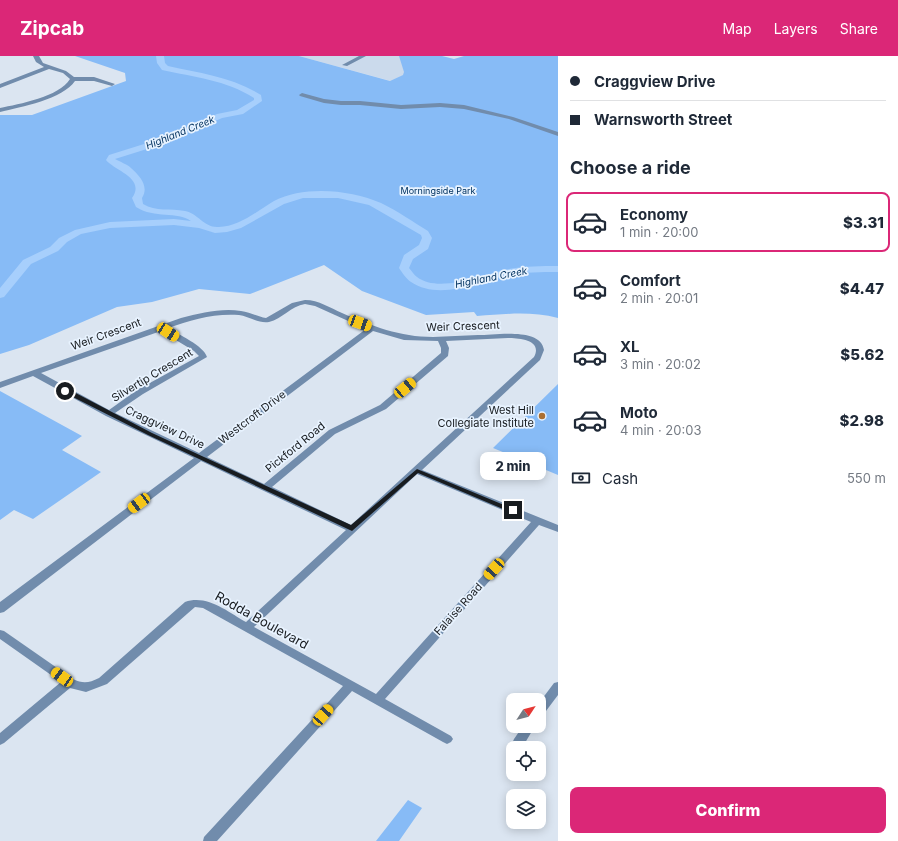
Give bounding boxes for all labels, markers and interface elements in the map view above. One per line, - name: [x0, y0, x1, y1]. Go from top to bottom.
- text: Zipcab: [20, 17, 84, 40]
- text: Map: [723, 20, 752, 37]
- text: Layers: [774, 20, 818, 37]
- text: Share: [840, 20, 878, 37]
- text: Craggview Drive: [594, 72, 716, 91]
- text: Warnsworth Street: [594, 110, 732, 129]
- water label: Highland Creek: [144, 113, 217, 151]
- text: Choose a ride: [570, 157, 691, 178]
- park label: Morningside Park: [401, 185, 475, 196]
- icon: car: [572, 204, 608, 240]
- text: Economy: [620, 205, 688, 224]
- text: $3.31: [843, 213, 884, 232]
- text: 1 min · 20:00: [620, 224, 699, 240]
- water label: Highland Creek: [454, 264, 529, 290]
- icon: car: [572, 270, 608, 306]
- text: Comfort: [620, 271, 681, 290]
- text: $4.47: [840, 279, 884, 298]
- text: 2 min · 20:01: [620, 290, 698, 306]
- car: [347, 313, 373, 333]
- street label: Weir Crescent: [69, 315, 143, 353]
- street label: Weir Crescent: [426, 318, 500, 334]
- car: [155, 320, 181, 344]
- icon: car: [572, 336, 608, 372]
- text: XL: [620, 337, 640, 356]
- street label: Silvertip Crescent: [109, 345, 195, 405]
- text: $5.62: [840, 345, 884, 364]
- text: 3 min · 20:02: [620, 356, 701, 372]
- car: [392, 376, 418, 400]
- route start: [56, 382, 74, 400]
- street label: Westcroft Drive: [216, 387, 288, 447]
- street label: Craggview Drive: [123, 402, 207, 452]
- icon: car: [572, 402, 608, 438]
- place label: West Hill Collegiate Institute: [438, 403, 534, 430]
- text: Moto: [620, 403, 658, 422]
- marker: West Hill Collegiate Institute: [537, 411, 547, 421]
- text: $2.98: [840, 411, 884, 430]
- street label: Pickford Road: [262, 419, 328, 475]
- text: 4 min · 20:03: [620, 422, 701, 438]
- callout: 2 min: [480, 452, 546, 480]
- text: 2 min: [495, 458, 531, 474]
- icon: cash: [570, 467, 592, 489]
- text: Cash: [602, 469, 638, 488]
- text: 550 m: [847, 470, 886, 486]
- car: [126, 491, 152, 515]
- route end: [504, 501, 522, 519]
- car: [482, 556, 506, 582]
- street label: Falaise Road: [431, 580, 485, 638]
- street label: Rodda Boulevard: [212, 588, 312, 652]
- car: [49, 665, 75, 689]
- north arrow: [506, 693, 546, 733]
- map controls: [506, 693, 546, 829]
- car: [311, 702, 335, 728]
- button: locate: [506, 741, 546, 781]
- button: Confirm: [570, 787, 886, 833]
- button: layers: [506, 789, 546, 829]

